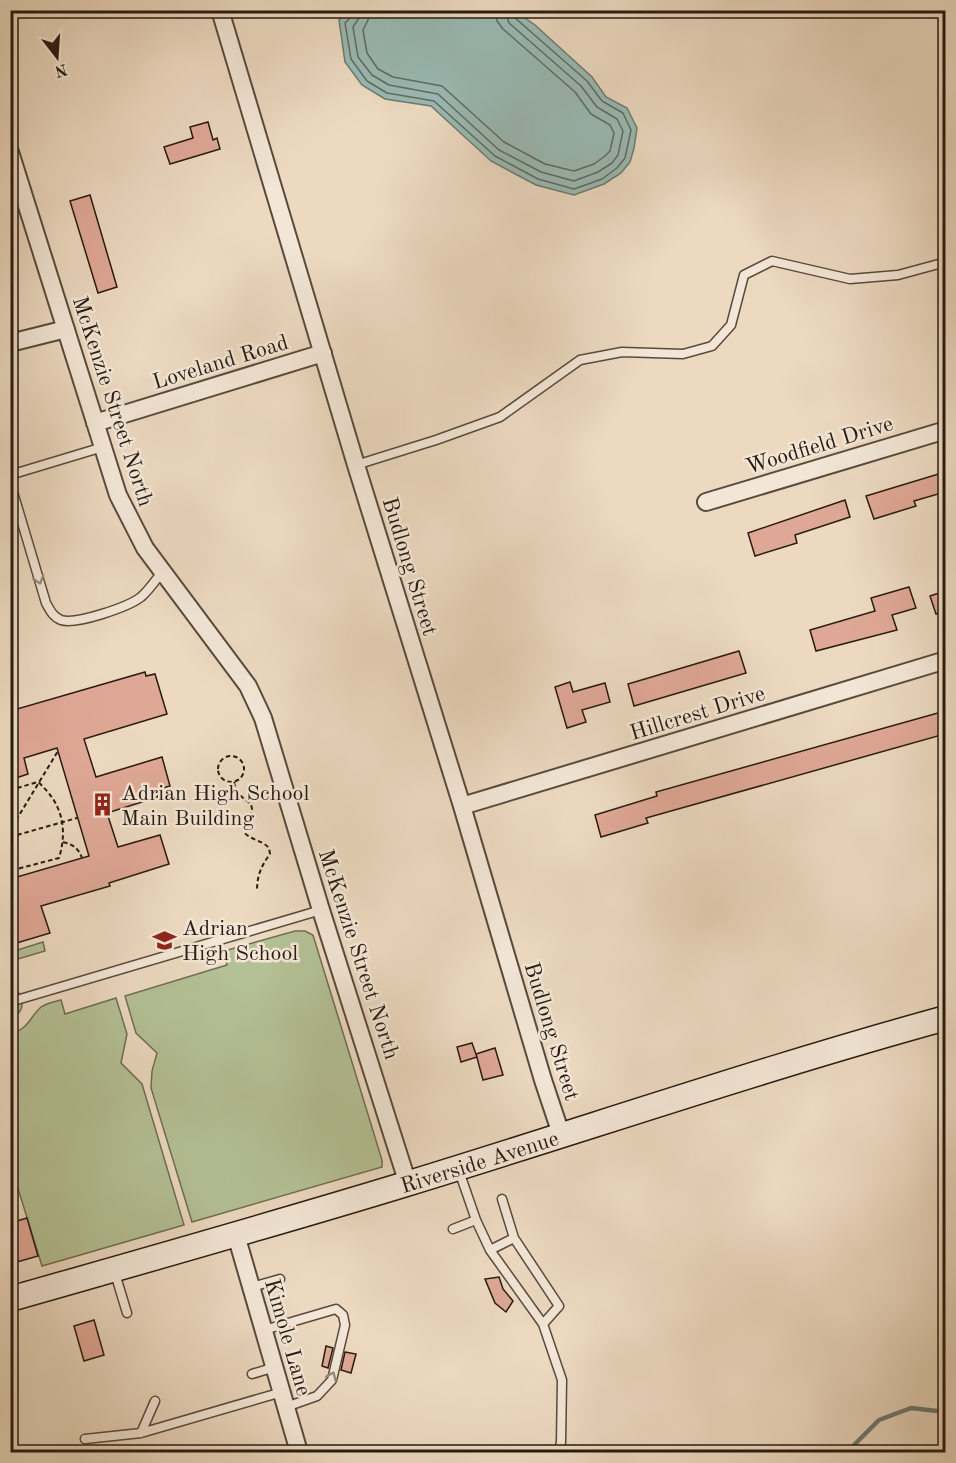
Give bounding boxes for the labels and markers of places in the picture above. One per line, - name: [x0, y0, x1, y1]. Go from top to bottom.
- place label: Adrian High School Main Building: [121, 783, 309, 830]
- building icon: Adrian High School Main Building: [90, 792, 116, 818]
- place label: Adrian High School: [182, 918, 298, 965]
- school or university icon: Adrian High School: [151, 927, 177, 953]

